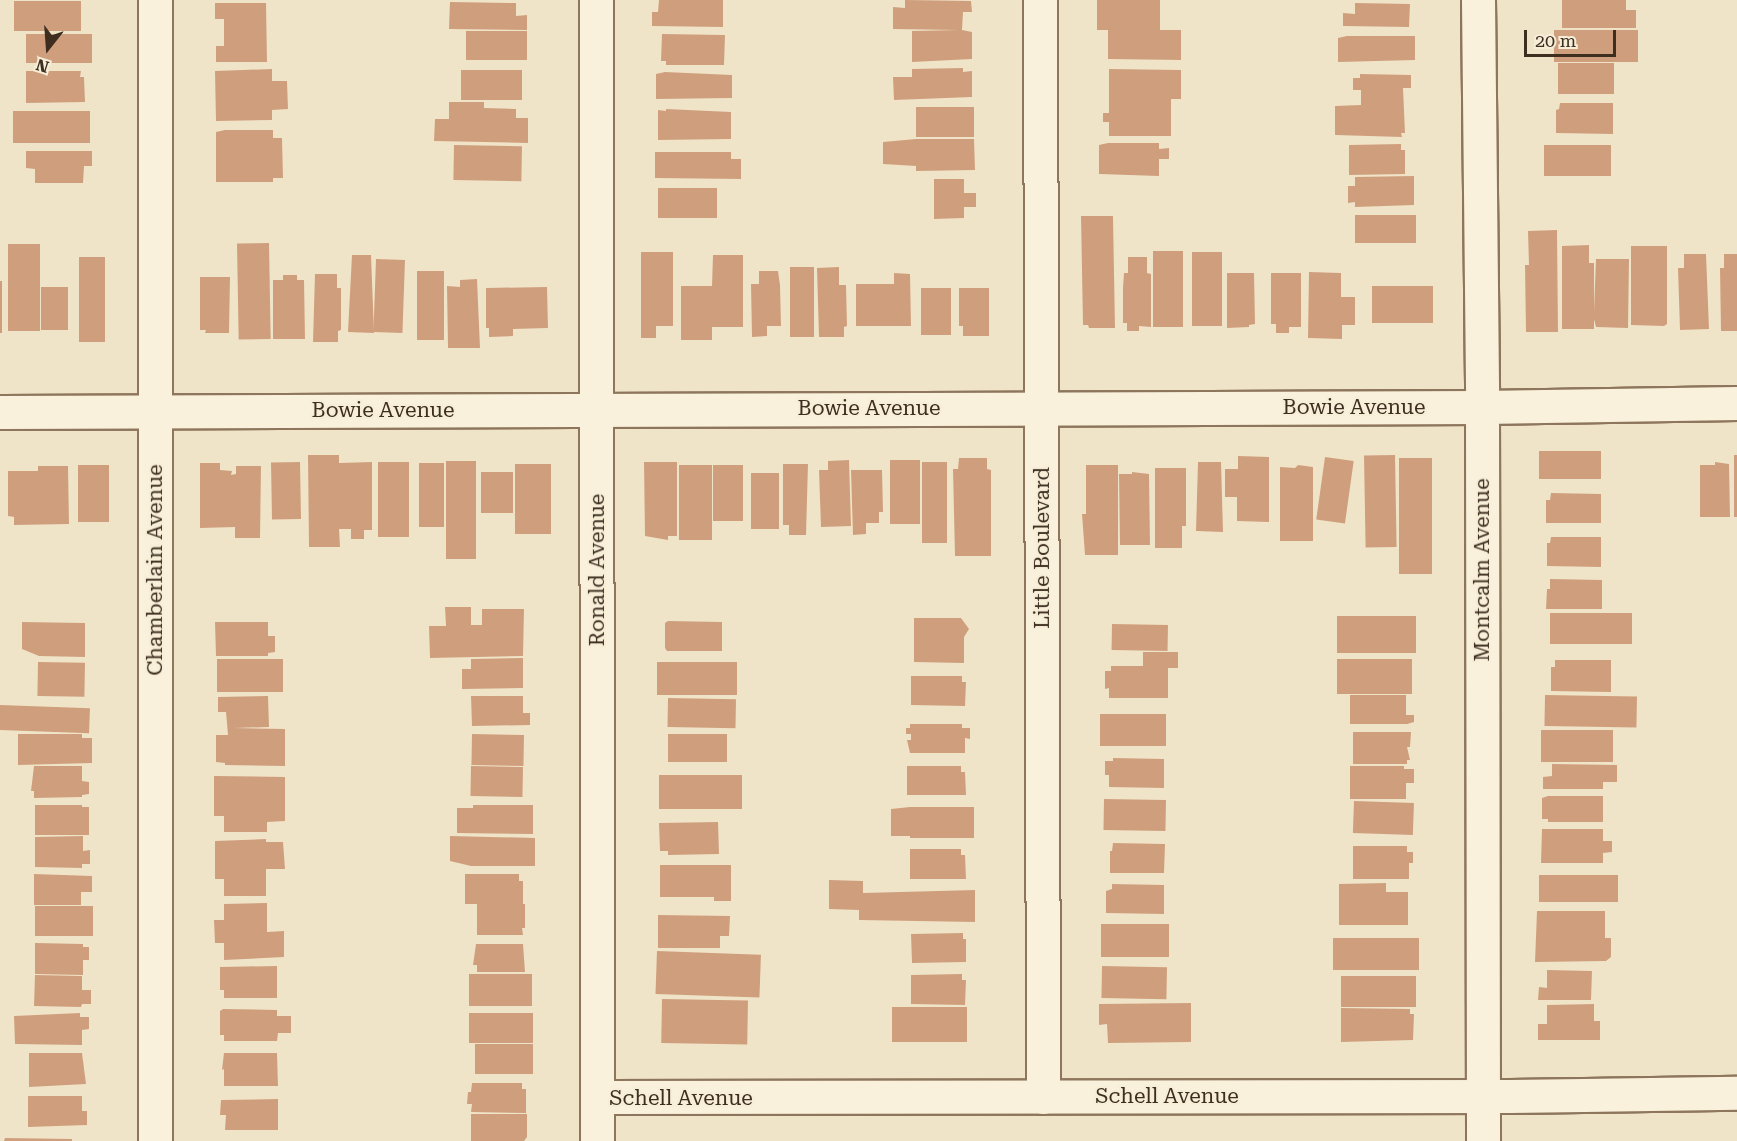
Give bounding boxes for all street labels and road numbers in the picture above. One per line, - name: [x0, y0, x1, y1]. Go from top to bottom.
- street label: Bowie Avenue: [1283, 394, 1425, 420]
- street label: Bowie Avenue: [798, 395, 940, 421]
- street label: Bowie Avenue: [312, 397, 454, 423]
- street label: Chamberlain Avenue: [142, 464, 168, 676]
- street label: Little Boulevard: [1029, 467, 1055, 629]
- street label: Montcalm Avenue: [1469, 478, 1495, 662]
- street label: Ronald Avenue: [584, 494, 610, 646]
- street label: Schell Avenue: [1095, 1083, 1239, 1109]
- street label: Schell Avenue: [609, 1085, 753, 1111]

